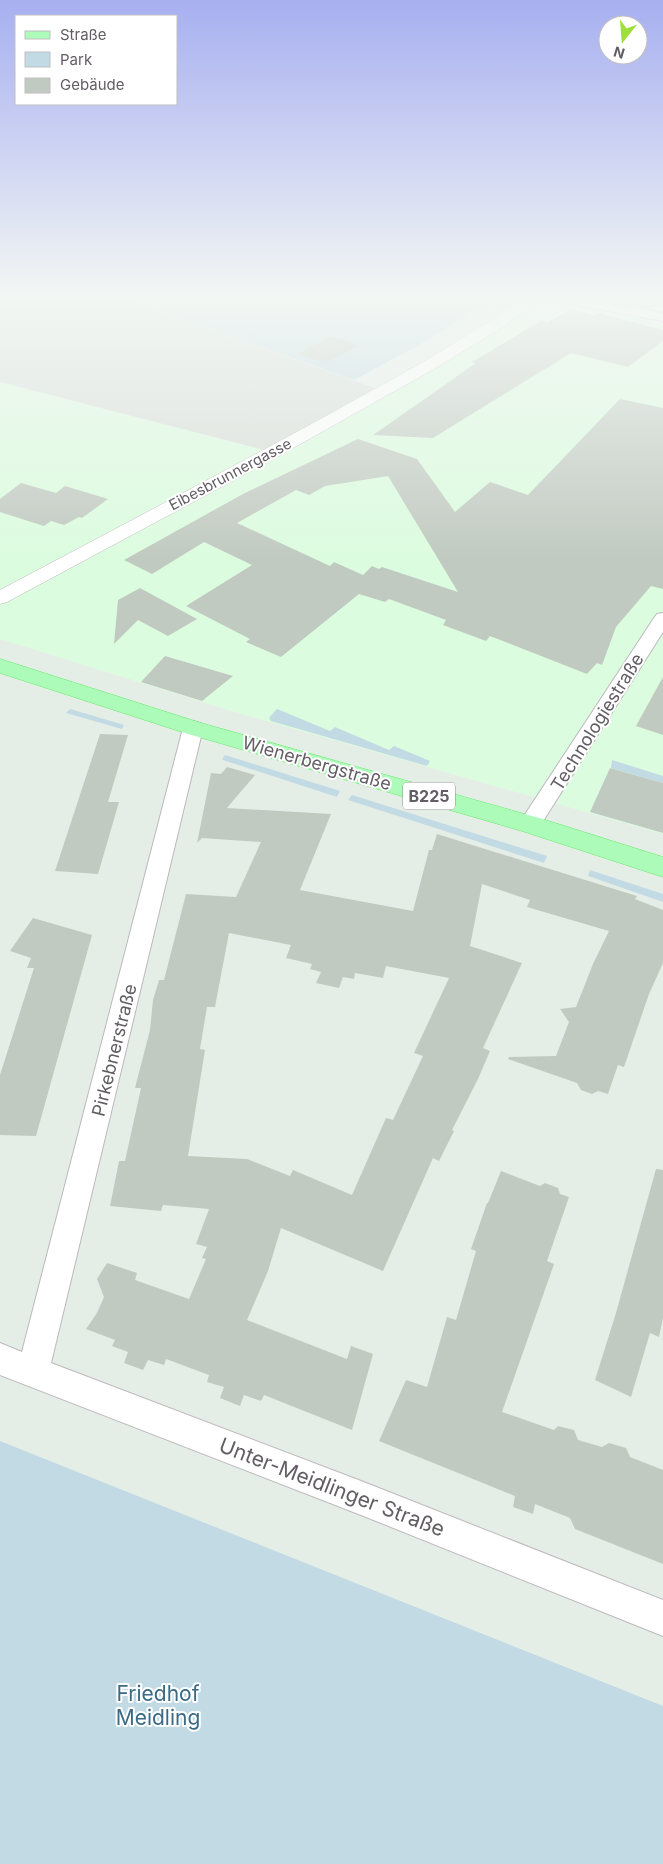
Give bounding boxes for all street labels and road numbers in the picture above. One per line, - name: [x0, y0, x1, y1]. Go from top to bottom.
- street label: Eibesbrunnergasse: [165, 434, 295, 514]
- street label: Technologiestraße: [546, 649, 648, 795]
- street label: Wienerbergstraße: [240, 732, 394, 794]
- road number: B225: [403, 782, 455, 809]
- street label: Pirkebnerstraße: [87, 982, 141, 1118]
- street label: Unter-Meidlinger Straße: [216, 1432, 448, 1542]

